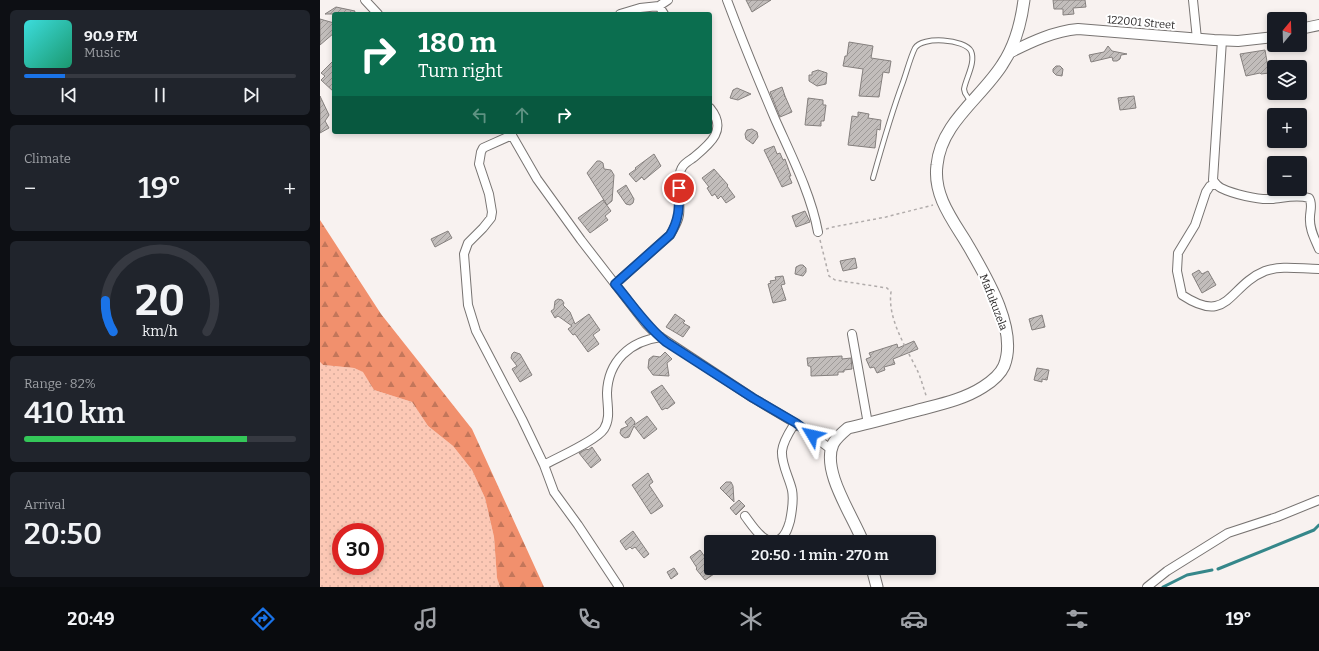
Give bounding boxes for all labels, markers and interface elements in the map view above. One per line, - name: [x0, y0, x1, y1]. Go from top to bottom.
- north arrow: [1267, 12, 1307, 52]
- map controls: [1267, 12, 1307, 196]
- street label: 122001 Street: [1106, 13, 1176, 32]
- text: 180 m: [418, 26, 496, 59]
- text: 90.9 FM: [84, 27, 138, 45]
- icon: right: [352, 28, 404, 80]
- text: Music: [84, 45, 120, 60]
- text: Turn right: [418, 60, 503, 82]
- button: layers: [1267, 60, 1307, 100]
- icon: previous: [58, 84, 80, 106]
- icon: pause: [149, 84, 171, 106]
- icon: next: [240, 84, 262, 106]
- icon: left: [469, 104, 491, 126]
- icon: ahead: [511, 104, 533, 126]
- icon: right: [553, 104, 575, 126]
- button: +: [1267, 108, 1307, 148]
- text: Climate: [24, 151, 71, 166]
- button: −: [1267, 156, 1307, 196]
- text: 19°: [138, 170, 181, 206]
- pin: [662, 171, 696, 205]
- text: −: [24, 175, 36, 202]
- text: +: [283, 175, 296, 202]
- icon: arrive: [668, 177, 690, 199]
- street label: Mafukuzela: [977, 272, 1010, 332]
- text: 20: [135, 275, 185, 325]
- text: km/h: [142, 322, 178, 339]
- text: Range · 82%: [24, 376, 96, 391]
- text: 410 km: [24, 395, 125, 431]
- position arrow: [791, 414, 833, 456]
- text: Arrival: [24, 497, 65, 512]
- text: 20:50: [24, 516, 102, 552]
- speed limit sign: 30: [332, 523, 384, 575]
- text: 20:50 · 1 min · 270 m: [751, 546, 889, 564]
- icon: directions: [249, 605, 277, 633]
- icon: music: [412, 605, 440, 633]
- icon: phone: [575, 605, 603, 633]
- icon: climate: [737, 605, 765, 633]
- icon: car: [900, 605, 928, 633]
- icon: filters: [1063, 605, 1091, 633]
- text: 20:49: [67, 608, 115, 630]
- text: 19°: [1225, 608, 1252, 630]

